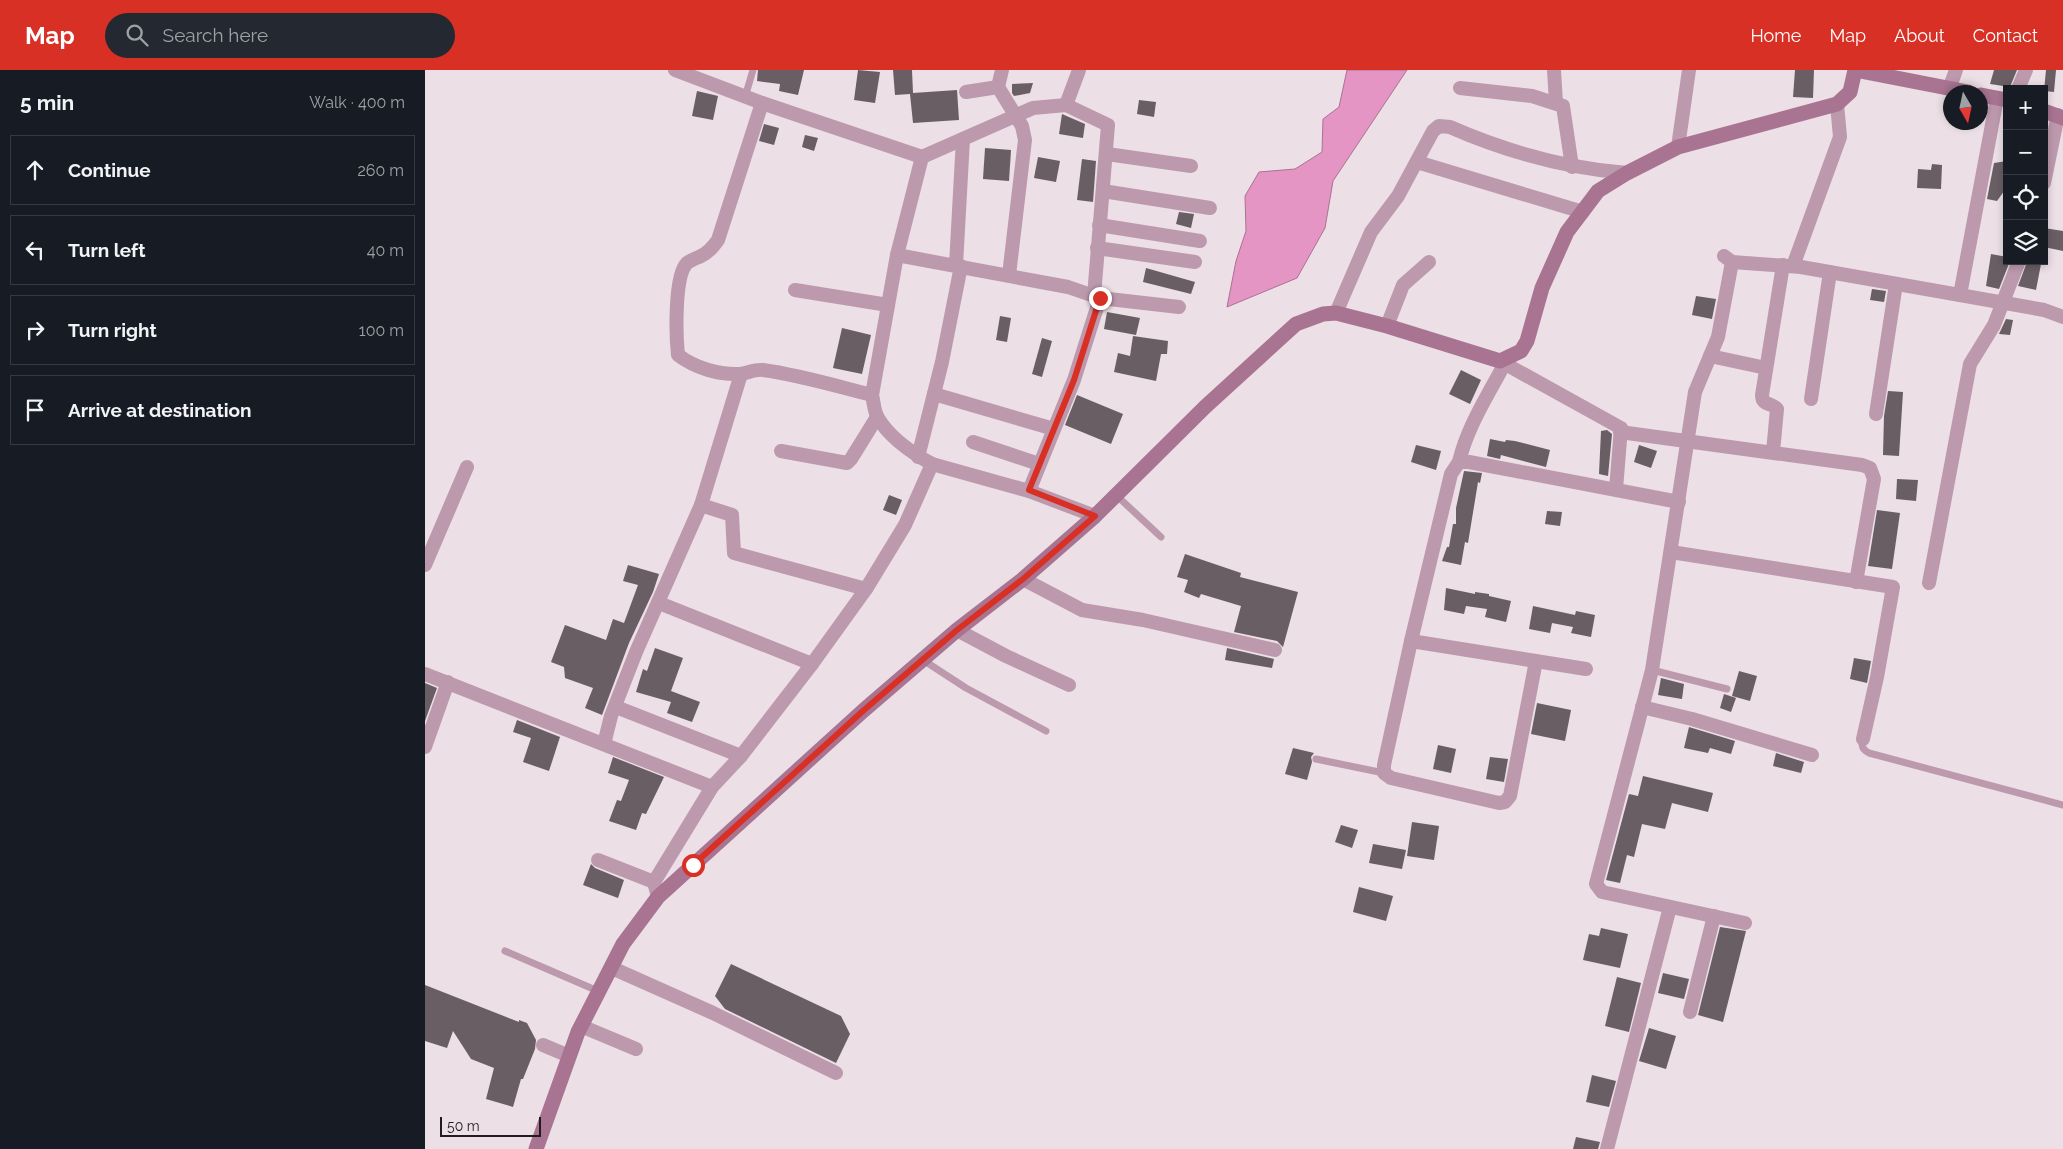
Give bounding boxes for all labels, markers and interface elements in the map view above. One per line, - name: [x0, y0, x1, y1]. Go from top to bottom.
- search box: [105, 13, 455, 58]
- text: Map: [25, 21, 75, 50]
- icon: search: [123, 21, 151, 49]
- text: Search here: [163, 24, 268, 46]
- text: Home: [1750, 25, 1801, 46]
- text: Map: [1829, 25, 1866, 46]
- text: About: [1894, 25, 1945, 46]
- text: Contact: [1973, 25, 2038, 46]
- north arrow: [1943, 85, 1988, 130]
- map controls: [2003, 85, 2048, 265]
- button: +: [2003, 85, 2048, 130]
- text: 5 min: [20, 90, 74, 115]
- text: Walk · 400 m: [309, 93, 405, 112]
- button: −: [2003, 130, 2048, 175]
- icon: ahead: [21, 156, 49, 184]
- text: Continue: [68, 159, 151, 181]
- text: 260 m: [357, 161, 404, 180]
- button: locate: [2003, 175, 2048, 220]
- button: layers: [2003, 220, 2048, 265]
- icon: left: [21, 236, 49, 264]
- text: Turn left: [68, 239, 145, 261]
- text: 40 m: [367, 241, 404, 260]
- route end: [1089, 287, 1112, 310]
- icon: right: [21, 316, 49, 344]
- text: Turn right: [68, 319, 157, 341]
- text: 100 m: [359, 321, 404, 340]
- icon: arrive: [21, 396, 49, 424]
- text: Arrive at destination: [68, 399, 252, 421]
- route start: [682, 854, 705, 877]
- scale bar: [440, 1114, 541, 1137]
- text: 50 m: [447, 1118, 480, 1134]

